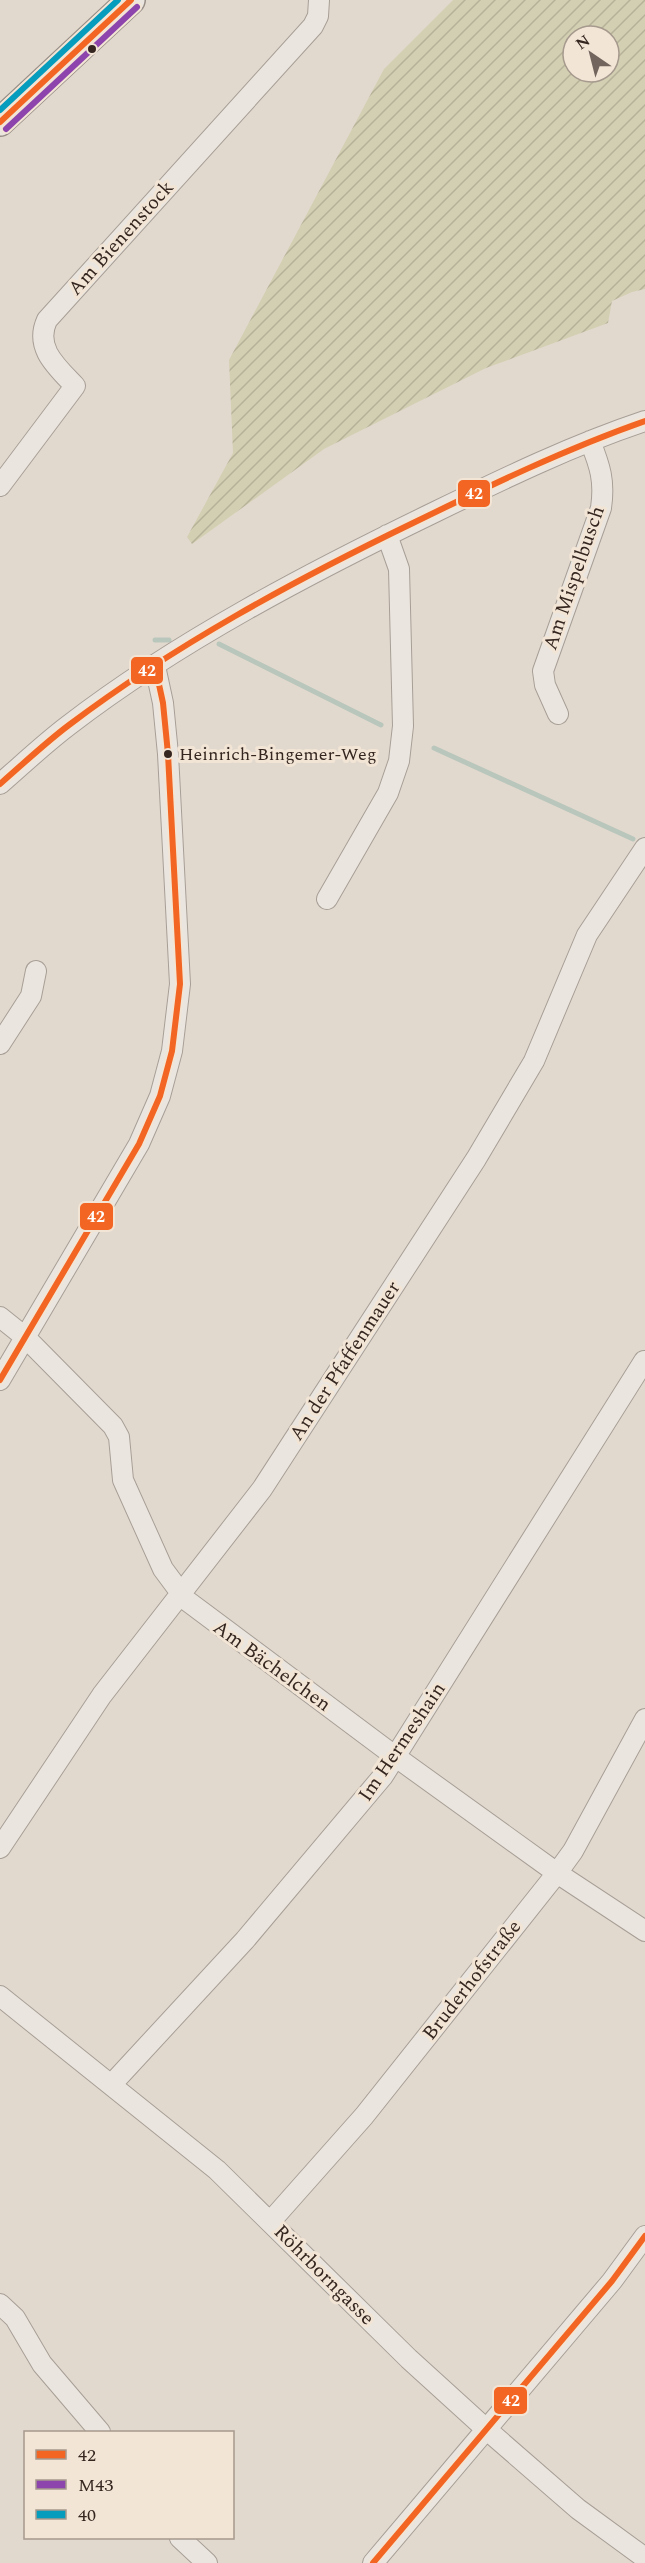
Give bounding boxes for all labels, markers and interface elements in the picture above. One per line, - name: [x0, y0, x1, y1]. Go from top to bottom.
- north arrow: [561, 24, 621, 84]
- text: N: [571, 29, 595, 56]
- unlabelled marker: [86, 43, 98, 55]
- street label: Am Bienenstock: [61, 174, 181, 302]
- line badge: 42: [457, 479, 491, 508]
- text: 42: [465, 482, 483, 506]
- street label: Am Mispelbusch: [535, 502, 613, 654]
- line badge: 42: [130, 656, 164, 685]
- text: 42: [138, 659, 156, 683]
- place label: Heinrich-Bingemer-Weg: [179, 741, 377, 768]
- marker: Heinrich-Bingemer-Weg: [162, 748, 174, 760]
- line badge: 42: [79, 1202, 114, 1231]
- text: 42: [87, 1205, 105, 1229]
- street label: An der Pfaffenmauer: [282, 1275, 408, 1447]
- street label: Am Bächelchen: [207, 1613, 337, 1719]
- street label: Im Hermeshain: [351, 1676, 453, 1808]
- street label: Bruderhofstraße: [415, 1913, 529, 2047]
- street label: Röhrborngasse: [267, 2218, 381, 2332]
- line badge: 42: [493, 2386, 528, 2415]
- text: 42: [502, 2389, 520, 2413]
- legend: [24, 2431, 234, 2539]
- text: 42: [78, 2442, 96, 2469]
- text: M43: [78, 2472, 113, 2499]
- text: 40: [78, 2502, 96, 2529]

